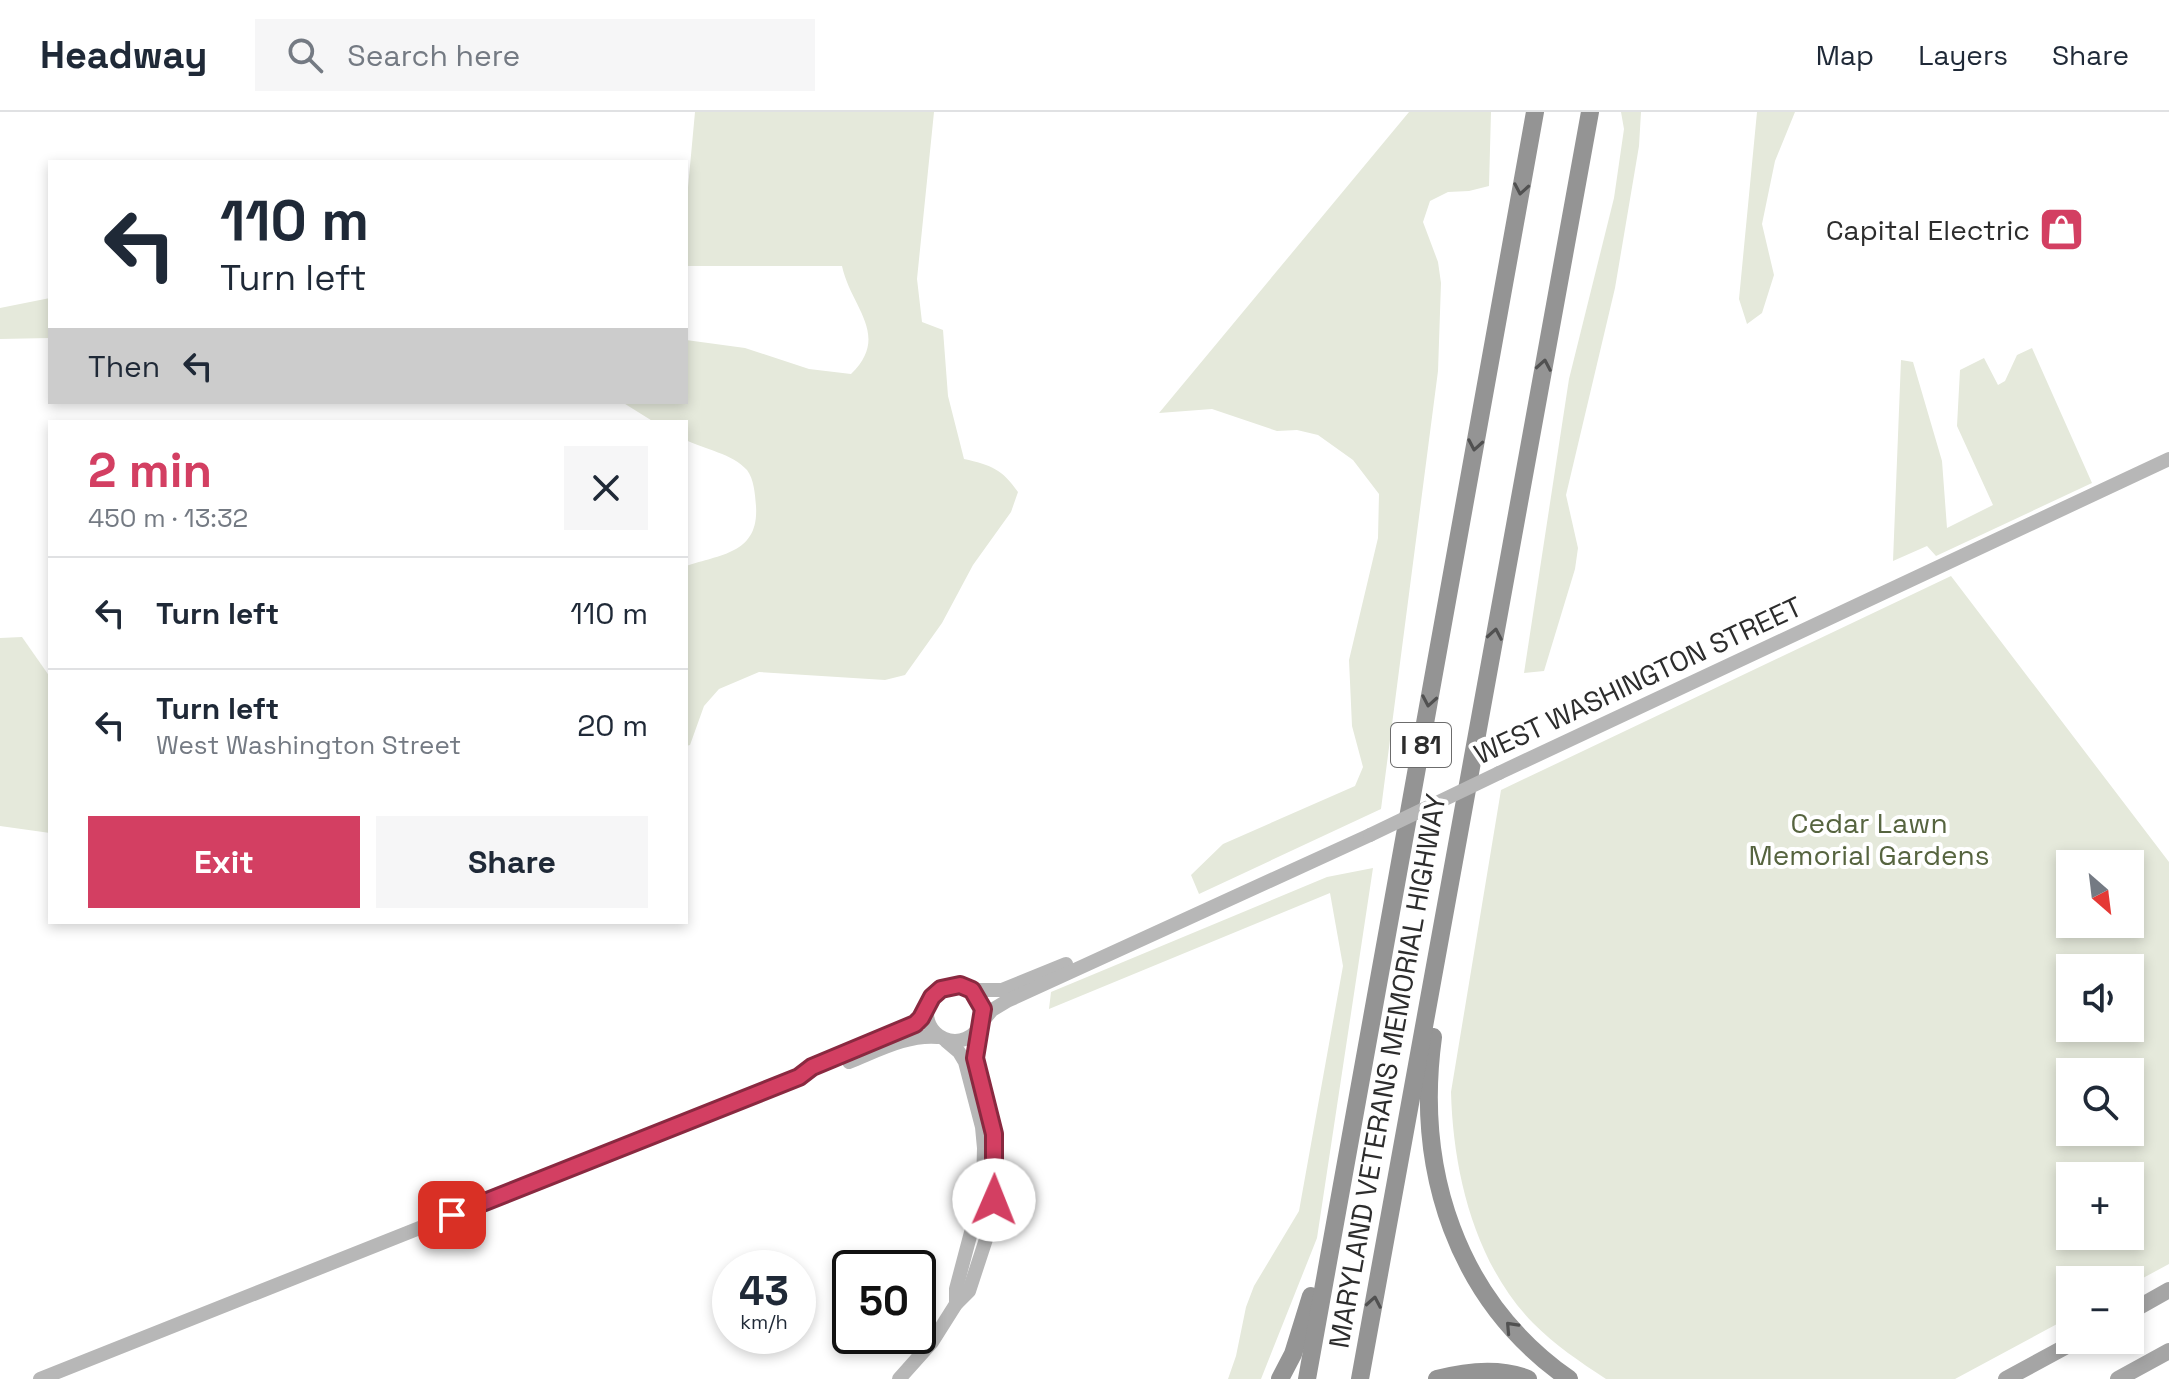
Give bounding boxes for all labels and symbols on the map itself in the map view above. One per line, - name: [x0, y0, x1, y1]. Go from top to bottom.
- one-way arrow: [1513, 182, 1530, 196]
- shop icon: Capital Electric: [2037, 206, 2085, 254]
- place label: Capital Electric: [1826, 212, 2030, 248]
- one-way arrow: [1534, 358, 1551, 372]
- one-way arrow: [1467, 438, 1484, 451]
- street label: WEST WASHINGTON STREET: [1468, 588, 1808, 772]
- one-way arrow: [1485, 627, 1502, 641]
- one-way arrow: [1421, 694, 1438, 707]
- road number: I 81: [1391, 723, 1451, 767]
- street label: MARYLAND VETERANS MEMORIAL HIGHWAY: [1320, 791, 1454, 1351]
- park label: Cedar Lawn Memorial Gardens: [1749, 805, 1989, 873]
- north arrow: [2056, 850, 2144, 938]
- position arrow: [952, 1158, 1036, 1242]
- pin: [418, 1181, 486, 1249]
- speed limit sign: 50: [832, 1250, 936, 1354]
- one-way arrow: [1364, 1295, 1381, 1309]
- one-way arrow: [1506, 1322, 1521, 1336]

